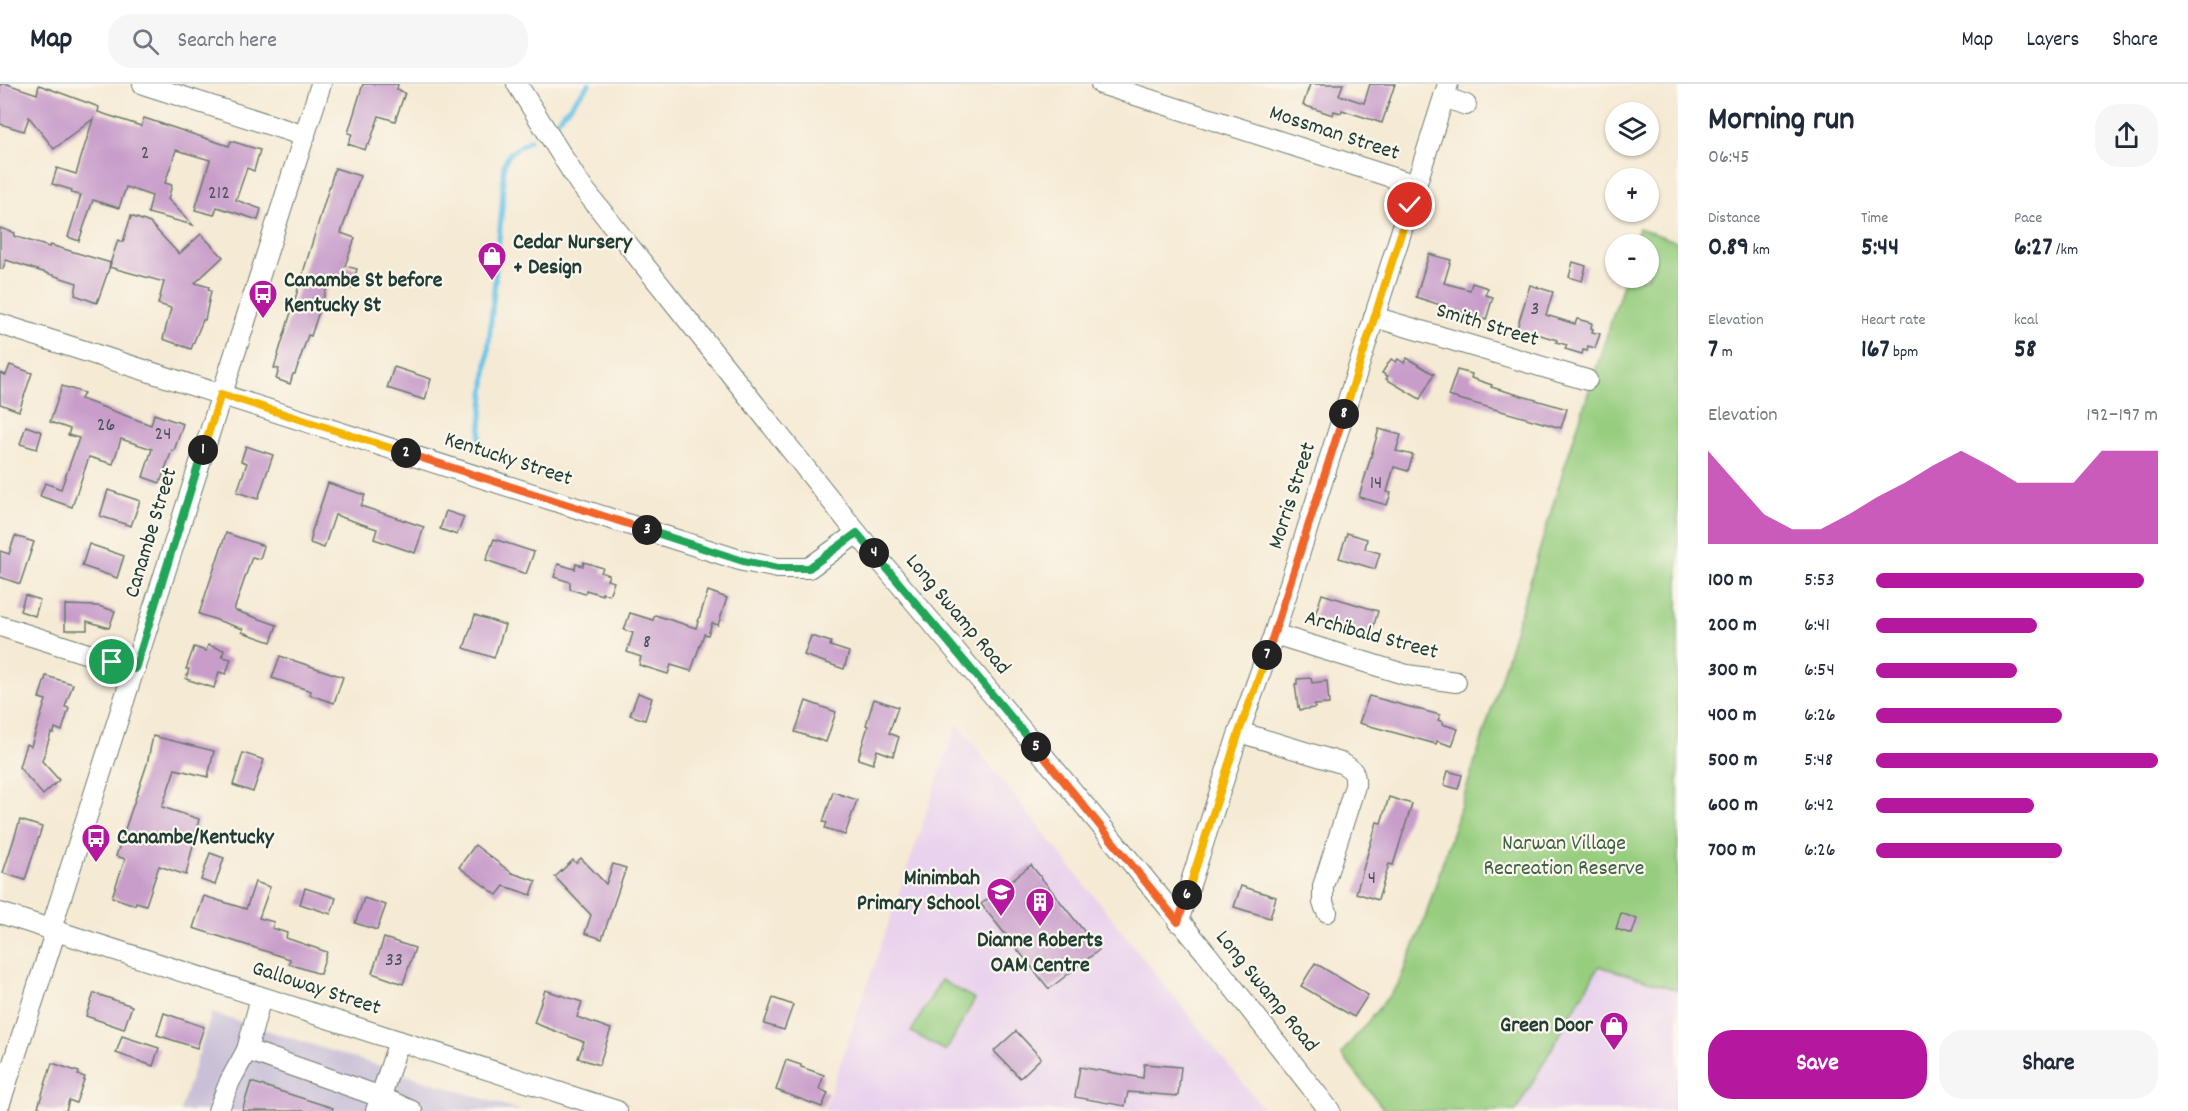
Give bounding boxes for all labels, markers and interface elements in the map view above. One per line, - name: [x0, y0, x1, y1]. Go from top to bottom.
- search box: [108, 14, 528, 68]
- text: Map: [30, 21, 72, 61]
- icon: search: [129, 25, 162, 58]
- text: Search here: [177, 26, 277, 57]
- text: Map: [1962, 26, 1993, 56]
- text: Layers: [2026, 26, 2079, 56]
- text: Share: [2112, 26, 2158, 56]
- street label: Mossman Street: [1265, 98, 1403, 170]
- text: Morning run: [1708, 98, 1855, 145]
- map controls: [1605, 102, 1659, 288]
- button: layers: [1605, 102, 1659, 156]
- button: share: [2095, 104, 2158, 167]
- house number: 2: [141, 140, 149, 168]
- text: 06:45: [1708, 144, 1750, 172]
- button: +: [1605, 168, 1659, 222]
- pin: [1384, 179, 1435, 230]
- house number: 212: [208, 180, 230, 208]
- icon: check: [1393, 188, 1426, 221]
- text: Distance: [1708, 207, 1760, 230]
- text: Time: [1861, 207, 1888, 230]
- text: Pace: [2014, 207, 2042, 230]
- place label: Cedar Nursery + Design: [513, 228, 633, 284]
- text: 0.89: [1708, 230, 1749, 267]
- text: 5:44: [1861, 230, 1899, 267]
- text: 6:27: [2014, 230, 2052, 267]
- button: −: [1605, 234, 1659, 288]
- text: km: [1749, 239, 1770, 262]
- text: /km: [2052, 239, 2078, 262]
- shop icon: Cedar Nursery + Design: [476, 240, 508, 282]
- place label: Canambe St before Kentucky St: [284, 266, 443, 322]
- bus stop icon: Canambe St before Kentucky St: [247, 278, 279, 320]
- street label: Smith Street: [1432, 296, 1542, 356]
- house number: 3: [1531, 296, 1539, 324]
- text: Elevation: [1708, 309, 1764, 332]
- text: Heart rate: [1861, 309, 1926, 332]
- text: kcal: [2014, 309, 2038, 332]
- text: 7: [1708, 332, 1718, 369]
- text: 167: [1861, 332, 1889, 369]
- text: 58: [2014, 332, 2036, 369]
- text: m: [1718, 341, 1733, 364]
- text: bpm: [1889, 341, 1918, 364]
- pin: 8: [1329, 399, 1359, 429]
- text: 8: [1341, 402, 1347, 425]
- text: Elevation: [1708, 402, 1778, 430]
- text: 192–197 m: [2086, 402, 2158, 430]
- house number: 26: [97, 412, 115, 440]
- house number: 24: [154, 421, 172, 449]
- street label: Kentucky Street: [440, 425, 576, 495]
- pin: 1: [188, 435, 218, 465]
- text: 1: [201, 438, 205, 461]
- pin: 2: [391, 438, 421, 468]
- street label: Morris Street: [1261, 439, 1325, 553]
- text: 2: [403, 441, 410, 464]
- street label: Canambe Street: [118, 464, 186, 602]
- house number: 14: [1370, 470, 1382, 498]
- pin: 3: [632, 515, 662, 545]
- text: 3: [643, 518, 651, 541]
- pin: 4: [859, 538, 889, 568]
- text: 4: [871, 541, 877, 564]
- street label: Long Swamp Road: [897, 548, 1017, 682]
- text: 100 m: [1708, 567, 1753, 595]
- text: 5:53: [1804, 567, 1835, 595]
- street label: Archibald Street: [1301, 603, 1441, 669]
- text: 200 m: [1708, 612, 1757, 640]
- text: 6:41: [1804, 612, 1830, 640]
- house number: 8: [643, 629, 651, 657]
- pin: [86, 636, 137, 687]
- pin: 7: [1252, 640, 1282, 670]
- text: 7: [1264, 643, 1270, 666]
- icon: arrive: [95, 645, 128, 678]
- text: 300 m: [1708, 657, 1757, 685]
- text: 6:54: [1804, 657, 1835, 685]
- text: 400 m: [1708, 702, 1756, 730]
- text: 6:26: [1804, 702, 1836, 730]
- pin: 5: [1021, 732, 1051, 762]
- text: 5: [1032, 735, 1040, 758]
- text: 500 m: [1708, 747, 1757, 775]
- text: 5:48: [1804, 747, 1833, 775]
- text: 600 m: [1708, 792, 1758, 820]
- text: 6:42: [1804, 792, 1834, 820]
- bus stop icon: Canambe/Kentucky: [80, 822, 112, 864]
- place label: Canambe/Kentucky: [117, 823, 275, 854]
- park label: Narwan Village Recreation Reserve: [1484, 829, 1644, 885]
- text: 700 m: [1708, 837, 1756, 865]
- text: 6:26: [1804, 837, 1836, 865]
- place label: Minimbah Primary School: [857, 864, 981, 920]
- house number: 4: [1368, 865, 1376, 893]
- school or university icon: Minimbah Primary School: [985, 876, 1017, 918]
- pin: 6: [1172, 880, 1202, 910]
- text: 6: [1183, 883, 1191, 906]
- building icon: Dianne Roberts OAM Centre: [1024, 886, 1056, 928]
- street label: Long Swamp Road: [1207, 924, 1325, 1060]
- place label: Dianne Roberts OAM Centre: [977, 926, 1103, 982]
- house number: 33: [385, 947, 403, 975]
- street label: Galloway Street: [248, 954, 384, 1024]
- shop icon: Green Door: [1598, 1010, 1630, 1052]
- place label: Green Door: [1500, 1011, 1594, 1042]
- button: Save: [1708, 1030, 1927, 1099]
- button: Share: [1939, 1030, 2158, 1099]

